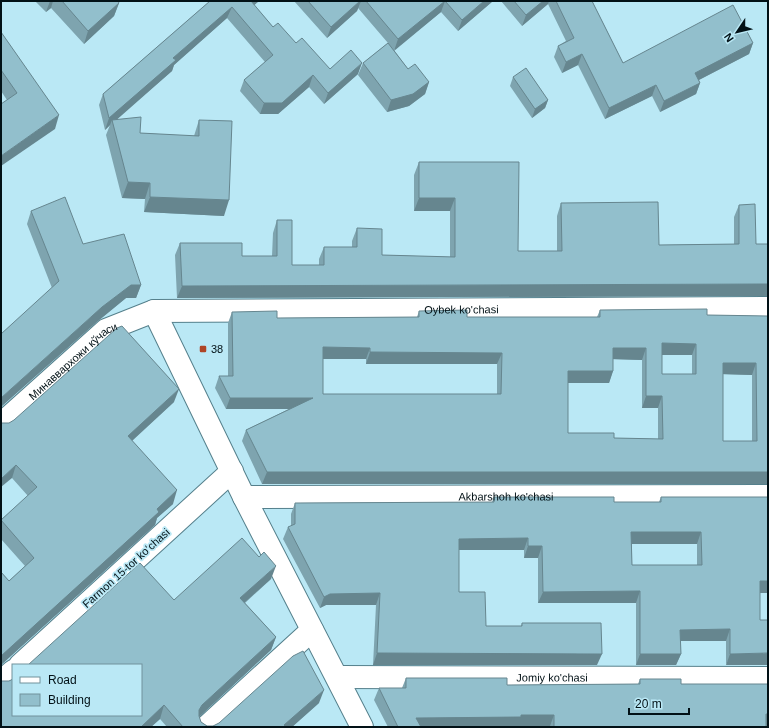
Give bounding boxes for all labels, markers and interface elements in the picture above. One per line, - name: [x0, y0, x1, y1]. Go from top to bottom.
- north arrow: [717, 12, 757, 52]
- text: N: [722, 31, 736, 44]
- street label: Oybek ko'chasi: [424, 303, 499, 316]
- street label: Минаввархожи кўчаси: [26, 320, 119, 402]
- place label: 38: [211, 343, 223, 355]
- marker: 38: [198, 344, 208, 354]
- street label: Akbarshoh ko'chasi: [458, 490, 554, 503]
- street label: Farmon 15-tor koʻchasi: [80, 526, 172, 610]
- legend: [12, 664, 142, 716]
- street label: Jomiy ko'chasi: [516, 671, 588, 684]
- text: Road: [48, 673, 77, 687]
- scale bar: [629, 690, 689, 716]
- text: Building: [48, 693, 91, 707]
- text: 20 m: [635, 697, 662, 711]

